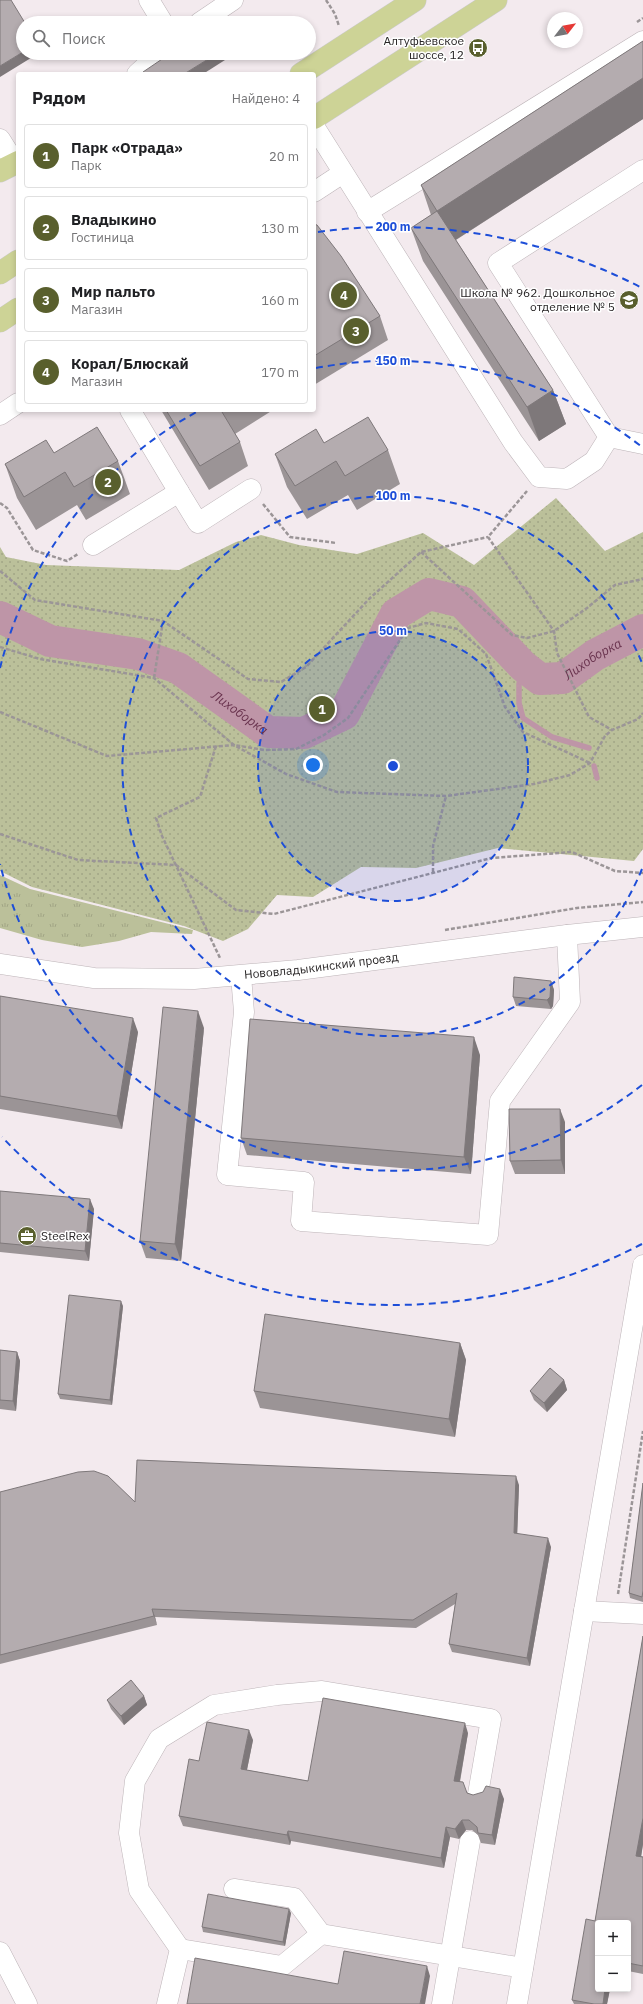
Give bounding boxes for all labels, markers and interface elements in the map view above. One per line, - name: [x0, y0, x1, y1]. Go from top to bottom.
- north arrow: [547, 12, 583, 48]
- search box: [16, 16, 316, 60]
- icon: search: [30, 27, 52, 49]
- text: Поиск: [62, 29, 105, 48]
- place label: Алтуфьевское шоссе, 12: [383, 33, 464, 62]
- bus stop icon: Алтуфьевское шоссе, 12: [467, 37, 489, 59]
- text: Рядом: [32, 87, 86, 109]
- text: Найдено: 4: [232, 90, 300, 107]
- text: Парк «Отрада»: [71, 138, 183, 157]
- text: 1: [42, 148, 50, 165]
- text: 20 m: [269, 148, 299, 165]
- text: Парк: [71, 157, 102, 174]
- text: Владыкино: [71, 210, 156, 229]
- text: 200 m: [375, 219, 411, 234]
- text: 2: [42, 220, 50, 237]
- text: 130 m: [261, 220, 299, 237]
- text: Гостиница: [71, 229, 134, 246]
- pin: 4: [331, 280, 357, 310]
- text: Мир пальто: [71, 282, 155, 301]
- place label: Школа № 962. Дошкольное отделение № 5: [460, 285, 615, 314]
- school or university icon: Школа № 962. Дошкольное отделение № 5: [618, 289, 640, 311]
- text: 3: [42, 292, 50, 309]
- text: 160 m: [261, 292, 299, 309]
- text: Магазин: [71, 301, 123, 318]
- pin: 3: [343, 316, 369, 346]
- text: 150 m: [375, 353, 411, 368]
- text: Корал/Блюскай: [71, 354, 189, 373]
- text: 4: [42, 364, 50, 381]
- text: 170 m: [261, 364, 299, 381]
- text: Магазин: [71, 373, 123, 390]
- pin: 2: [95, 467, 121, 497]
- text: 100 m: [375, 488, 411, 503]
- text: 50 m: [379, 623, 407, 638]
- water label: Лихоборка: [560, 635, 625, 684]
- water label: Лихоборка: [207, 686, 271, 738]
- pin: 1: [309, 694, 335, 724]
- your location: [303, 755, 323, 775]
- centre of rings: [386, 759, 400, 773]
- street label: Нововладыкинский проезд: [243, 949, 399, 982]
- office icon: SteelRex: [16, 1225, 38, 1247]
- place label: SteelRex: [41, 1228, 89, 1243]
- map controls: [595, 1920, 631, 1992]
- button: +: [595, 1920, 631, 1956]
- button: −: [595, 1956, 631, 1992]

